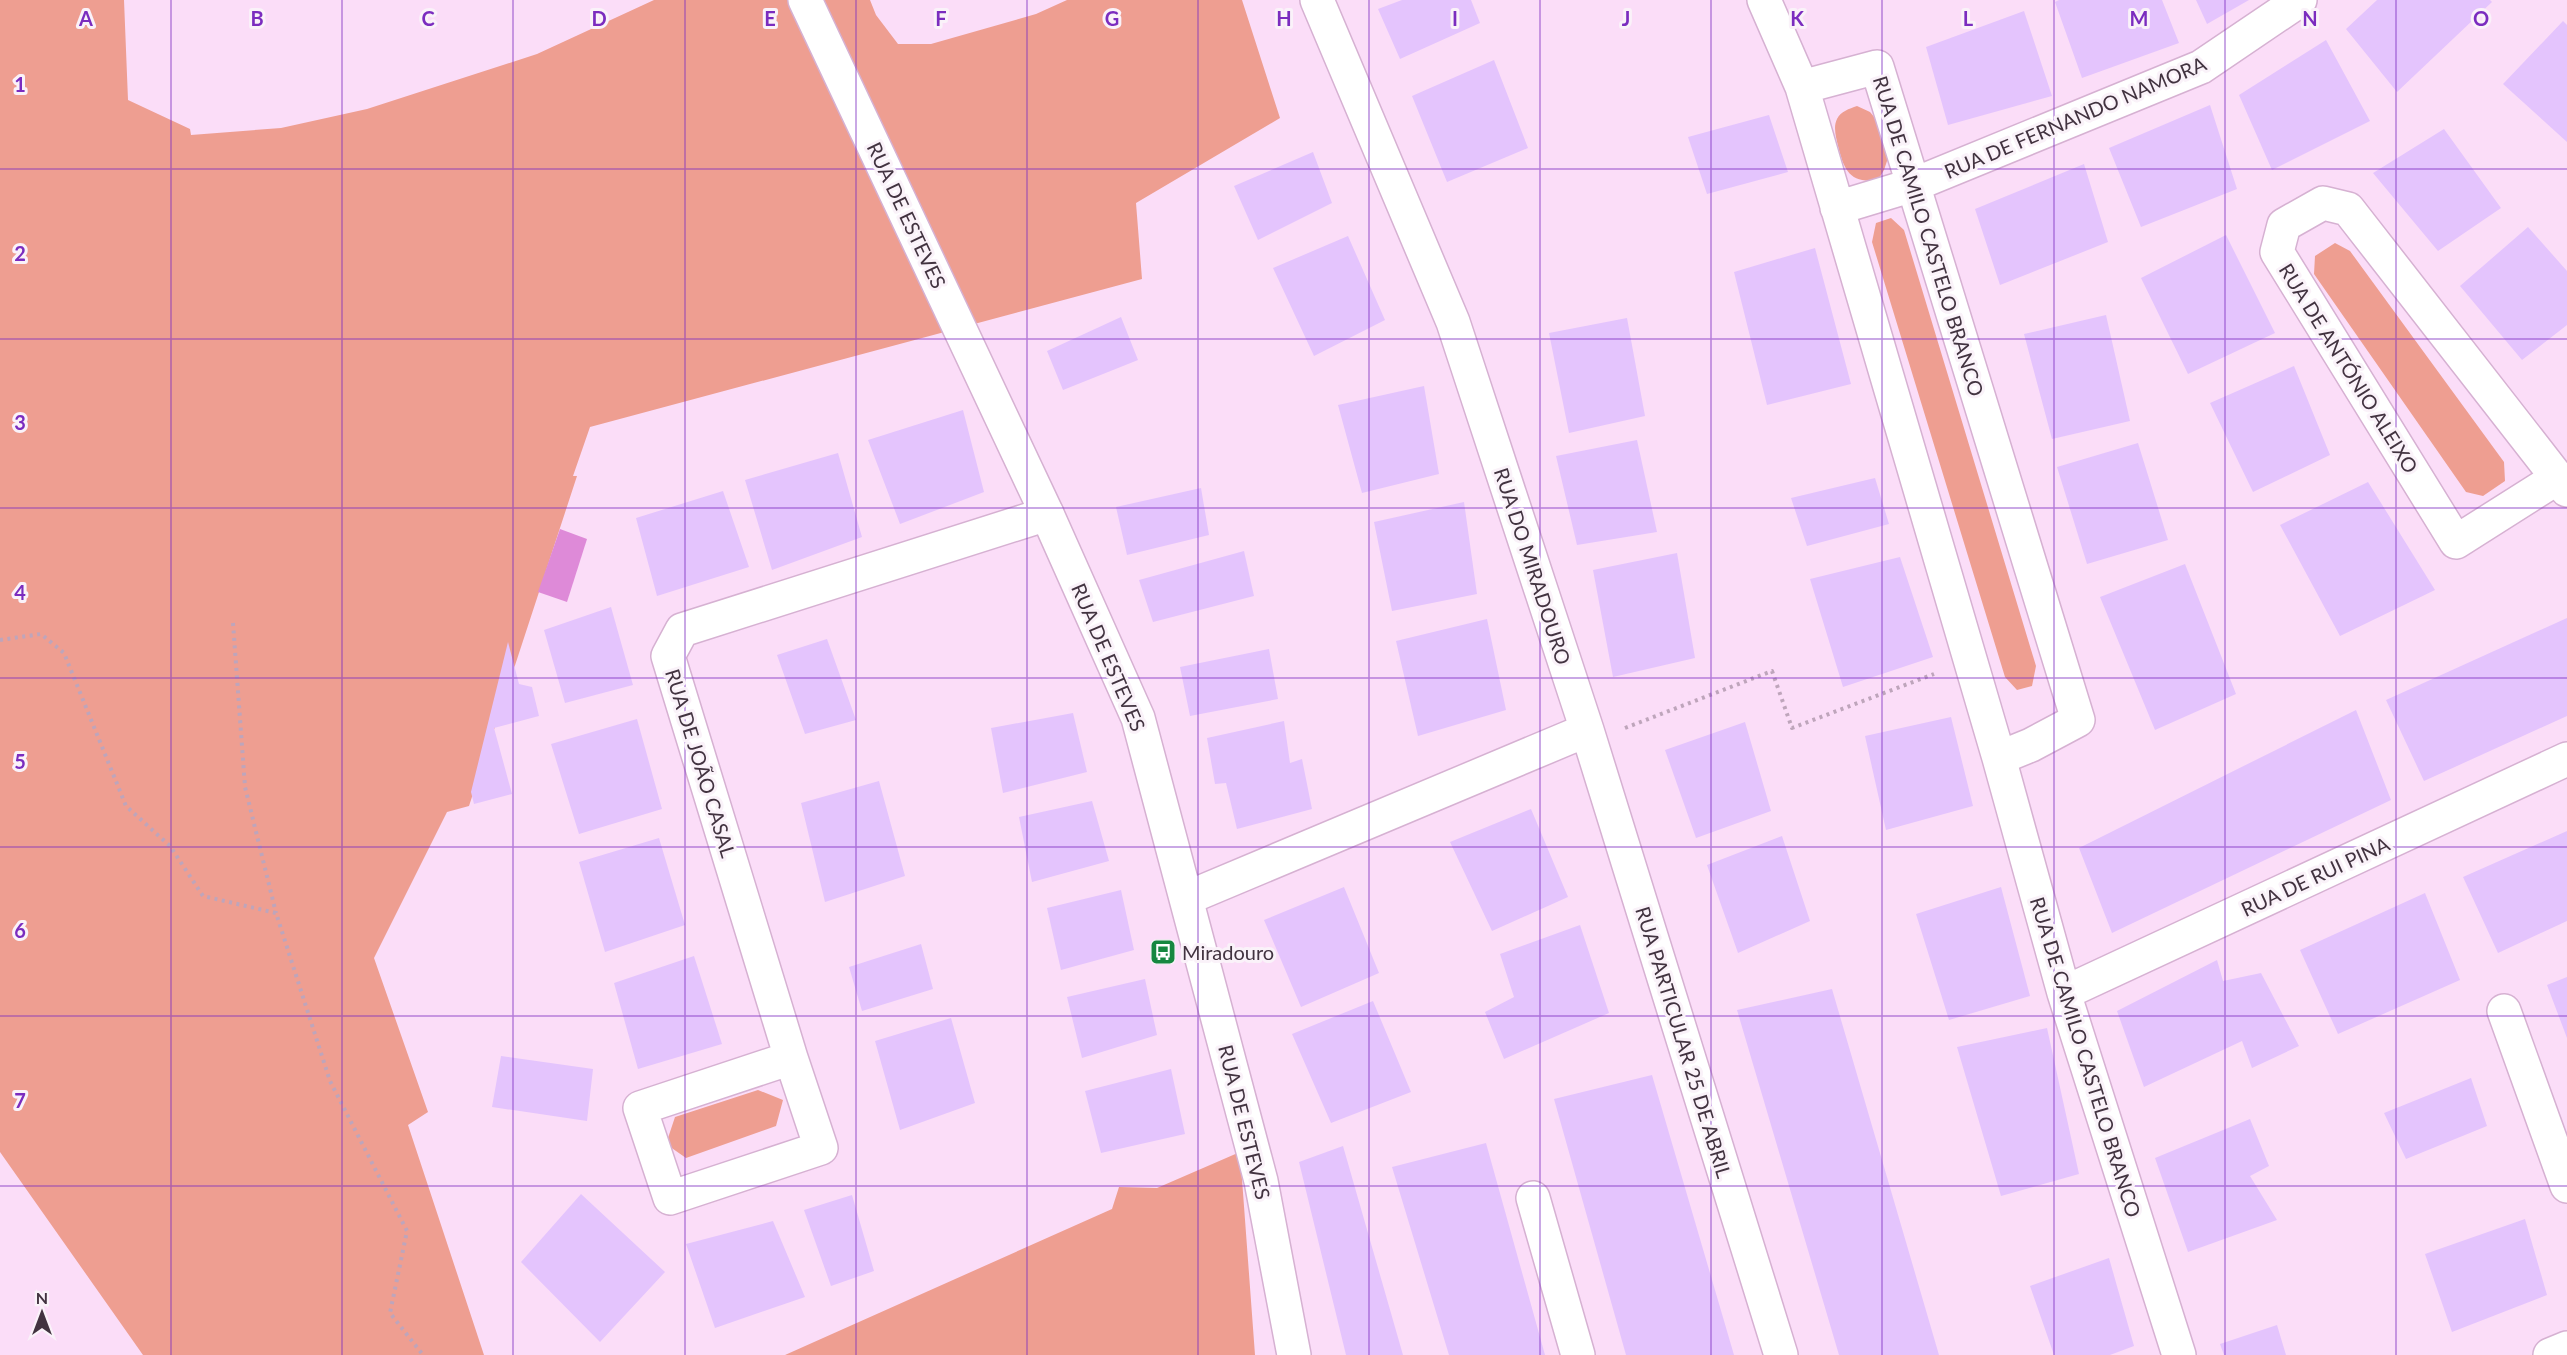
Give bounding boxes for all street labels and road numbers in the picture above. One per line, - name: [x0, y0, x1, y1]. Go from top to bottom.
- street label: RUA DE FERNANDO NAMORA: [1941, 51, 2210, 183]
- street label: RUA DE CAMILO CASTELO BRANCO: [1869, 73, 1989, 399]
- street label: RUA DE ESTEVES: [863, 138, 951, 292]
- street label: RUA DE ANTÓNIO ALEIXO: [2275, 259, 2423, 477]
- street label: RUA DO MIRADOURO: [1490, 464, 1576, 668]
- street label: RUA DE ESTEVES: [1067, 579, 1151, 735]
- street label: RUA DE JOÃO CASAL: [661, 666, 741, 860]
- street label: RUA DE RUI PINA: [2237, 831, 2393, 921]
- street label: RUA DE CAMILO CASTELO BRANCO: [2026, 894, 2146, 1220]
- street label: RUA PARTICULAR 25 DE ABRIL: [1631, 903, 1737, 1181]
- street label: RUA DE ESTEVES: [1214, 1042, 1276, 1202]

